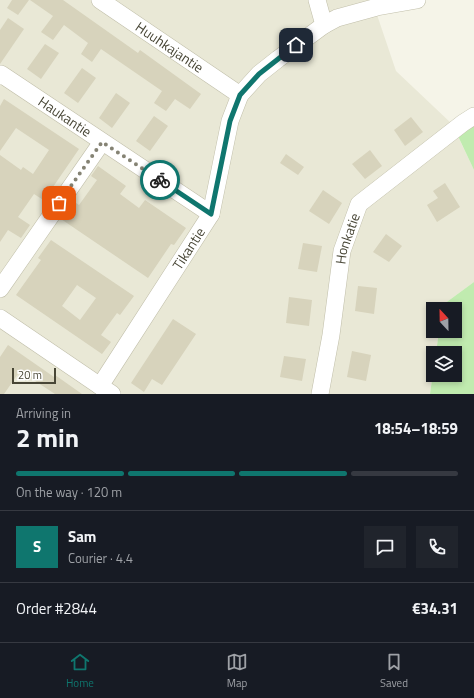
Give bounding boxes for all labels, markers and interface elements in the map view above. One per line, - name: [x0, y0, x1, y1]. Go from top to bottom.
- street label: Huuhkajantie: [132, 16, 208, 77]
- pin: [279, 28, 313, 62]
- icon: home: [285, 34, 307, 56]
- street label: Haukantie: [34, 91, 96, 142]
- courier: [140, 160, 180, 200]
- icon: bike: [149, 169, 171, 191]
- pin: [42, 186, 76, 220]
- icon: bag: [48, 192, 70, 214]
- street label: Honkatie: [329, 210, 365, 265]
- street label: Tikantie: [167, 223, 210, 274]
- north arrow: [426, 302, 462, 338]
- map controls: [426, 302, 462, 382]
- button: layers: [426, 346, 462, 382]
- scale bar: [12, 366, 56, 385]
- text: 20 m: [18, 367, 42, 383]
- text: Arriving in: [16, 403, 71, 423]
- text: 18:54–18:59: [374, 417, 458, 440]
- text: 2 min: [16, 418, 79, 457]
- text: On the way · 120 m: [16, 482, 122, 502]
- text: Sam: [68, 525, 96, 548]
- button: chat: [364, 526, 406, 568]
- button: phone: [416, 526, 458, 568]
- text: S: [33, 535, 41, 558]
- text: Courier · 4.4: [68, 548, 133, 568]
- text: Order #2844: [16, 597, 97, 620]
- text: €34.31: [412, 597, 458, 620]
- tab: Home: [66, 651, 94, 691]
- tab: Map: [226, 651, 248, 691]
- tab: Saved: [380, 651, 408, 691]

